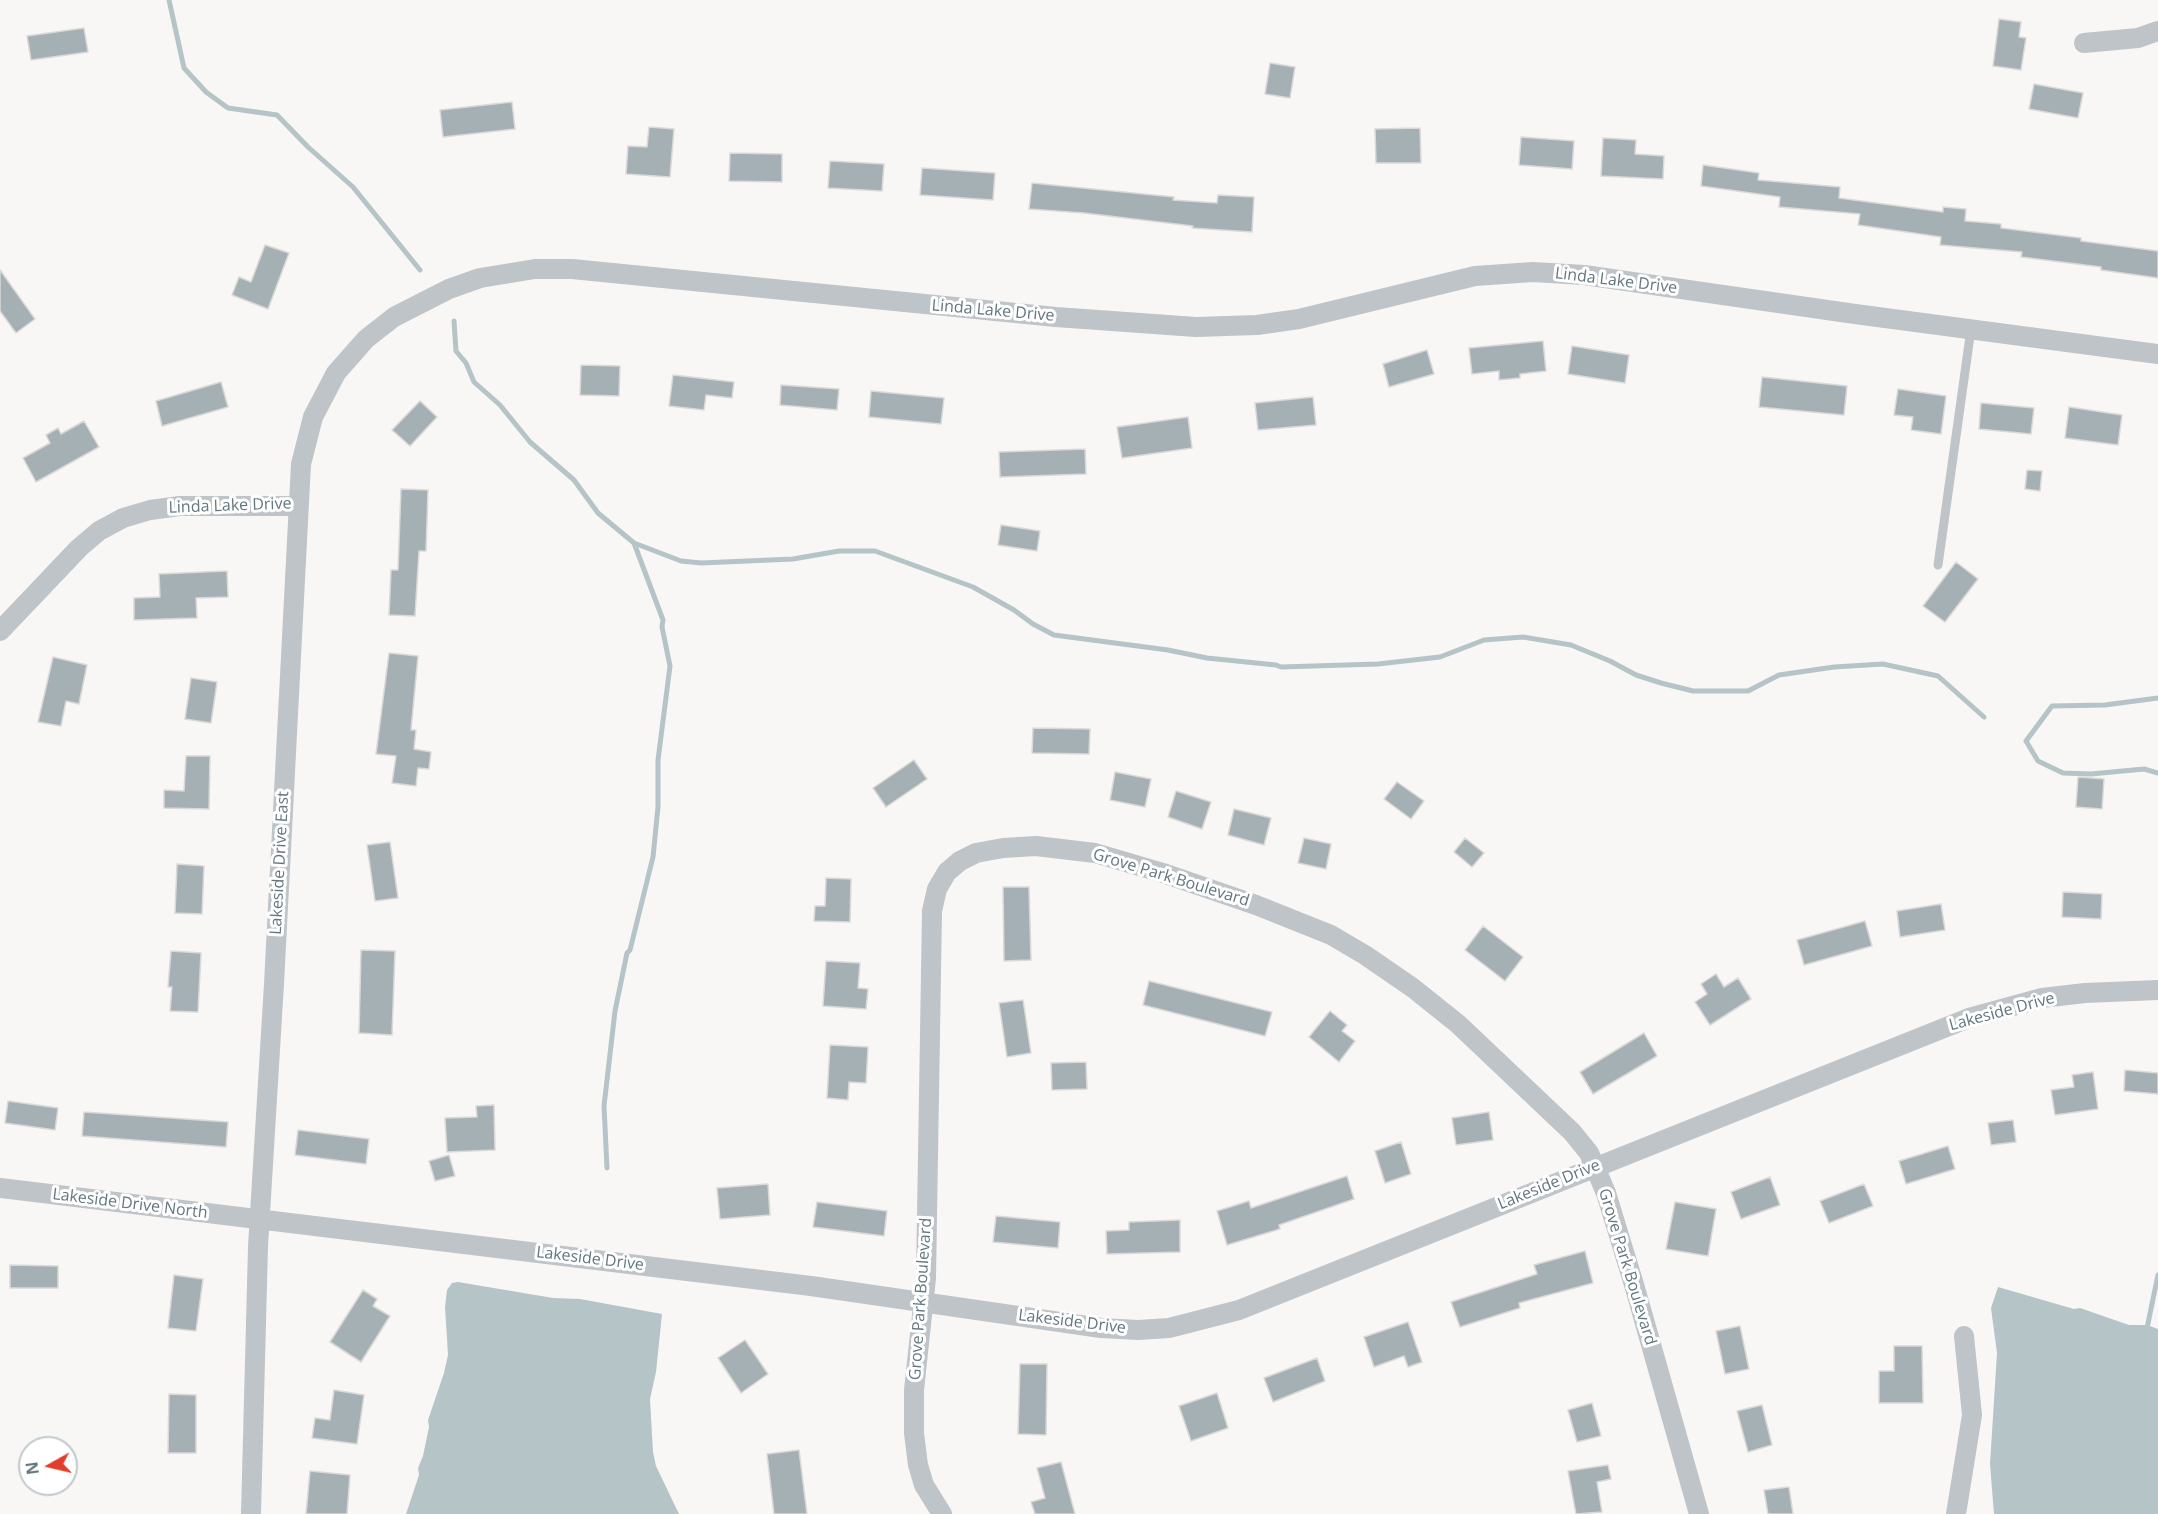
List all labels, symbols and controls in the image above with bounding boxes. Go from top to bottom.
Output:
street label: Linda Lake Drive [1554,264,1678,298]
street label: Linda Lake Drive [931,296,1055,326]
street label: Linda Lake Drive [168,494,292,518]
street label: Lakeside Drive East [267,791,293,935]
street label: Grove Park Boulevard [1090,845,1252,911]
street label: Lakeside Drive [1947,989,2057,1035]
street label: Lakeside Drive [1495,1156,1603,1214]
street label: Lakeside Drive North [51,1185,209,1223]
street label: Grove Park Boulevard [1594,1186,1660,1348]
street label: Grove Park Boulevard [906,1217,936,1381]
street label: Lakeside Drive [535,1243,645,1275]
street label: Lakeside Drive [1017,1306,1127,1338]
north arrow [18,1436,78,1496]
text: N [20,1460,44,1476]

